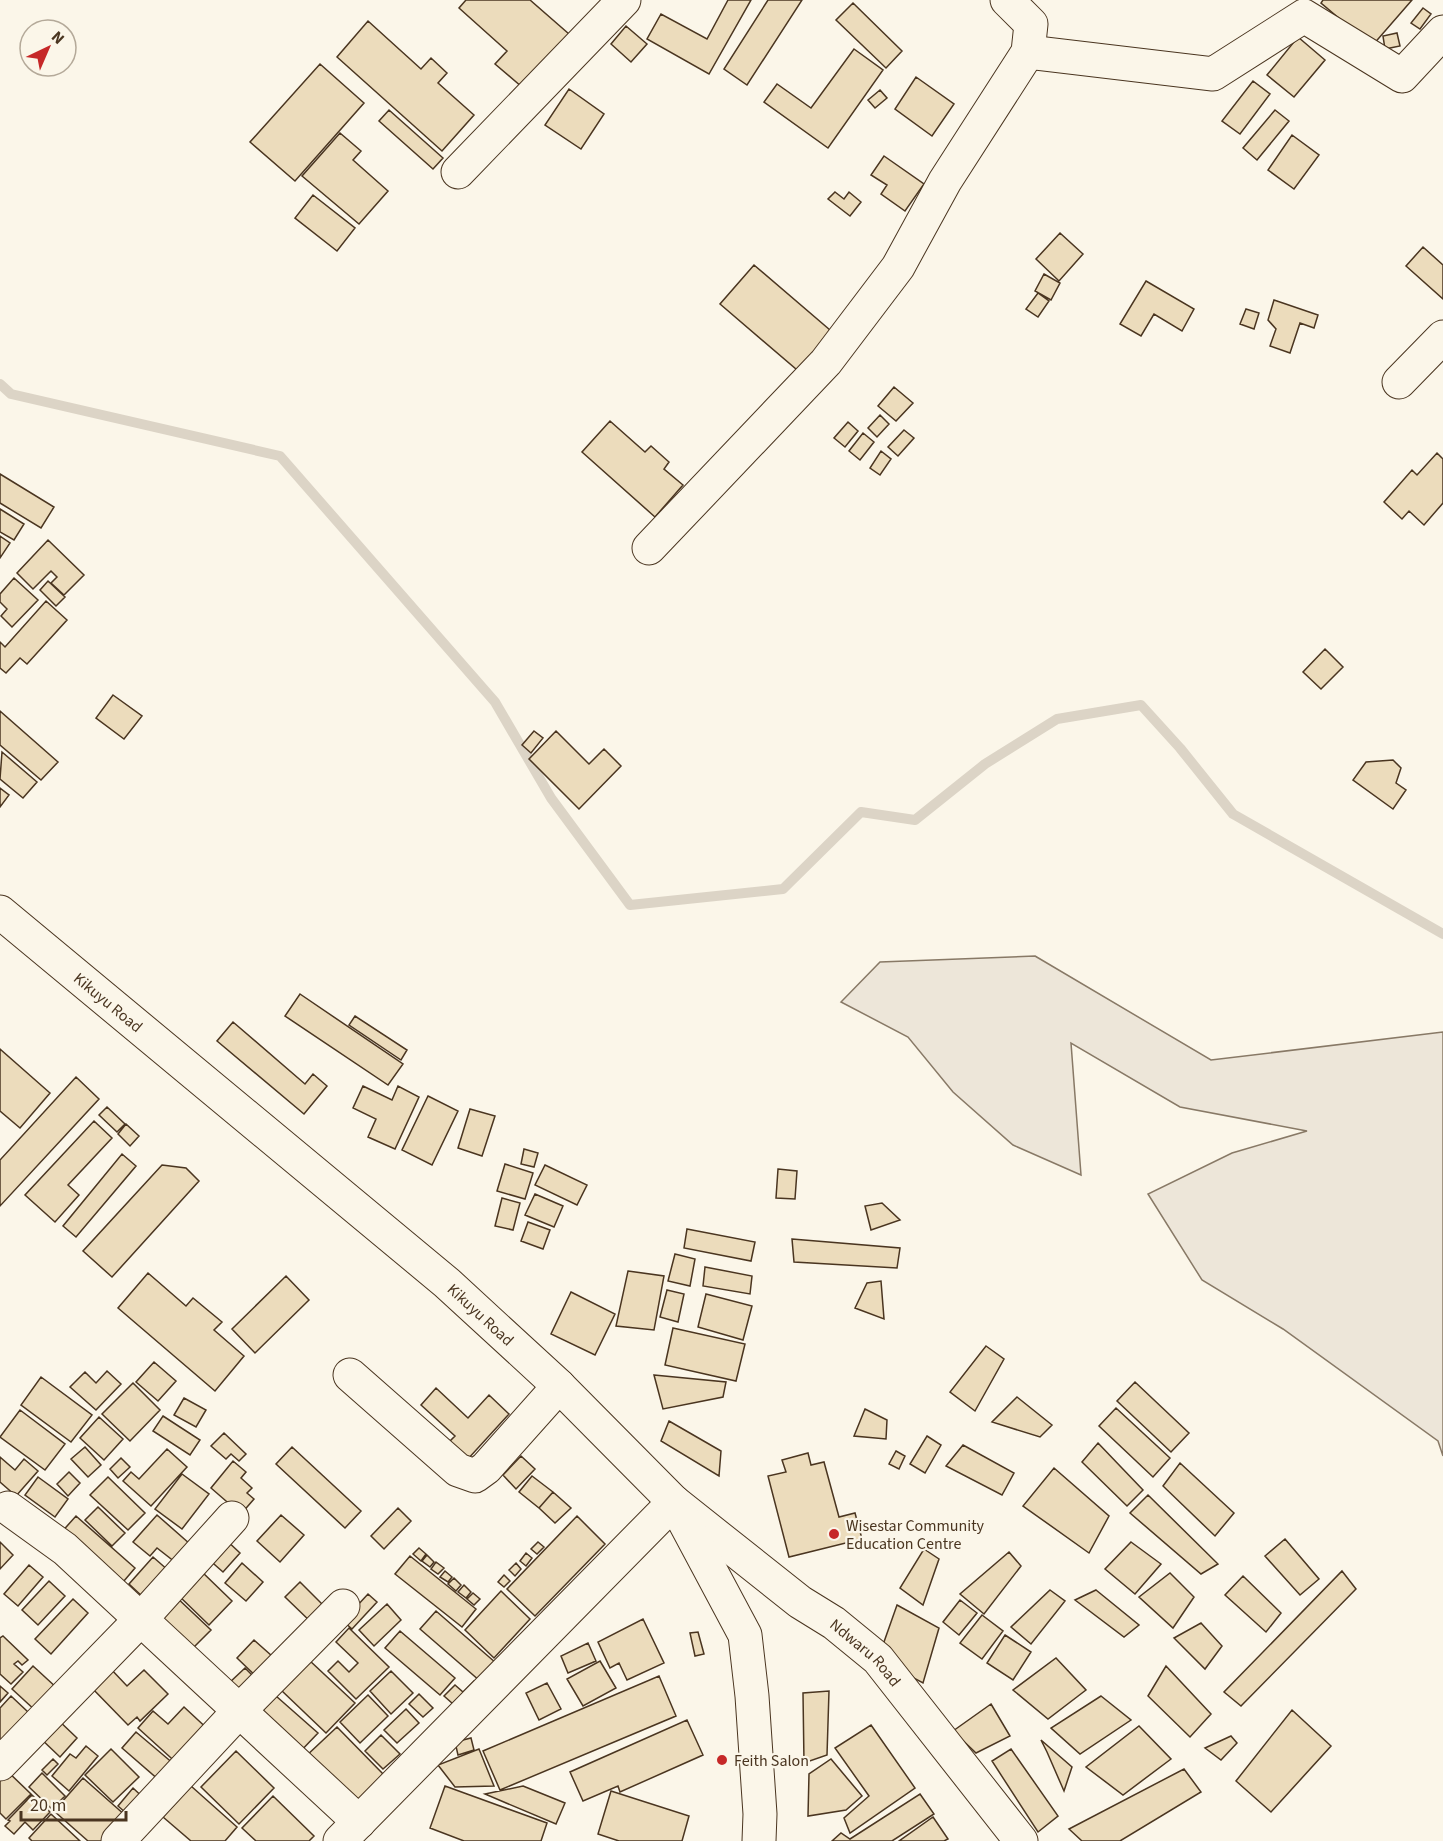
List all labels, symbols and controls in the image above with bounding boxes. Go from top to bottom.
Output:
north arrow [18,18,78,78]
text: N [46,26,69,50]
street label: Kikuyu Road [69,968,147,1038]
street label: Kikuyu Road [442,1279,518,1351]
place label: Wisestar Community Education Centre [846,1515,985,1555]
marker: Wisestar Community Education Centre [827,1527,841,1541]
street label: Ndwaru Road [825,1614,905,1691]
place label: Feith Salon [734,1750,809,1772]
marker: Feith Salon [715,1753,729,1767]
scale bar [21,1784,126,1822]
text: 20 m [30,1793,66,1818]

